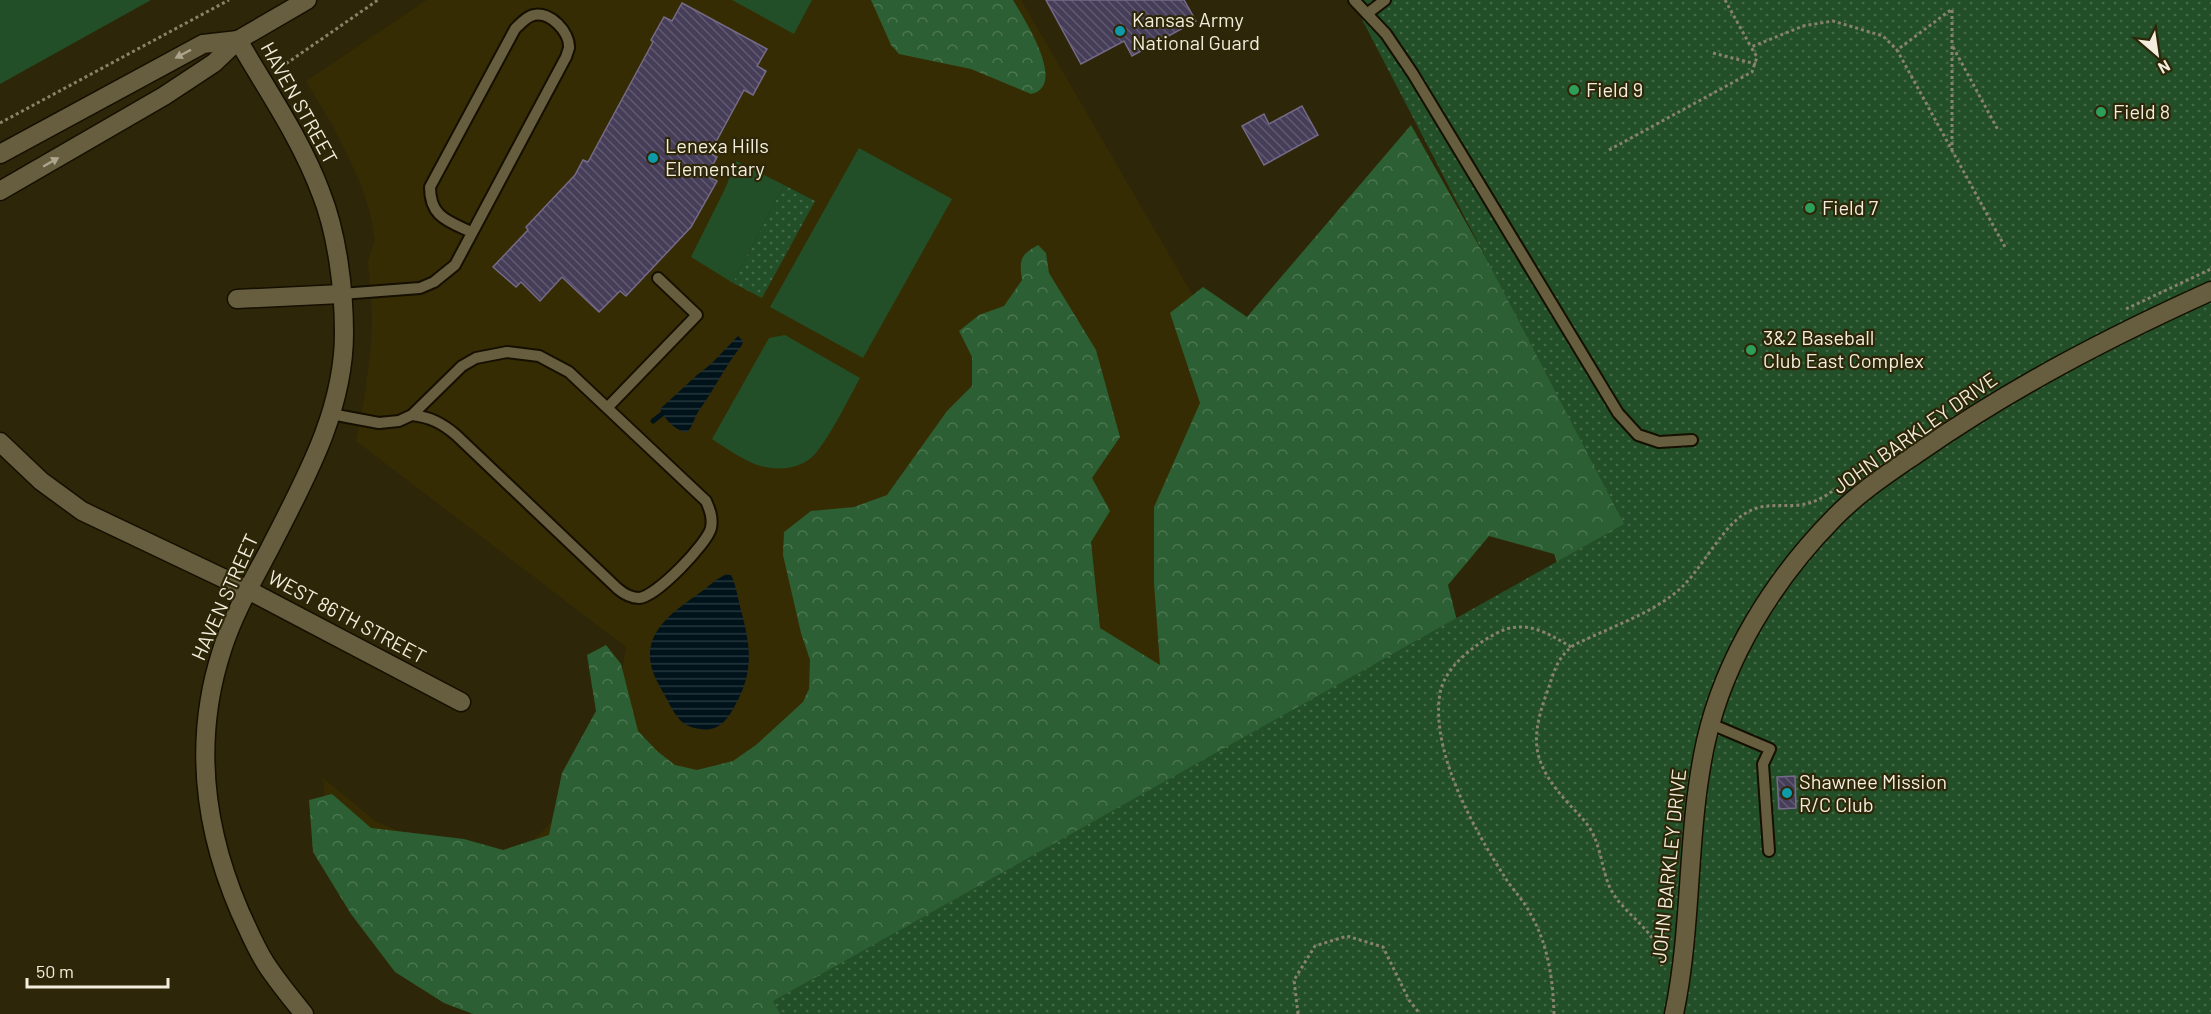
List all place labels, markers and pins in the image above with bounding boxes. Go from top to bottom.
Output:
place label: Kansas Army National Guard [1132,7,1260,54]
marker: Kansas Army National Guard [1113,24,1127,38]
place label: Field 9 [1586,77,1643,101]
marker: Field 9 [1567,83,1581,97]
place label: Field 8 [2113,99,2170,123]
marker: Field 8 [2094,105,2108,119]
place label: Lenexa Hills Elementary [665,133,769,180]
marker: Lenexa Hills Elementary [646,151,660,165]
place label: Field 7 [1822,195,1879,219]
marker: Field 7 [1803,201,1817,215]
place label: 3&2 Baseball Club East Complex [1763,325,1924,372]
marker: 3&2 Baseball Club East Complex [1744,343,1758,357]
place label: Shawnee Mission R/C Club [1799,769,1947,816]
marker: Shawnee Mission R/C Club [1780,786,1794,800]

